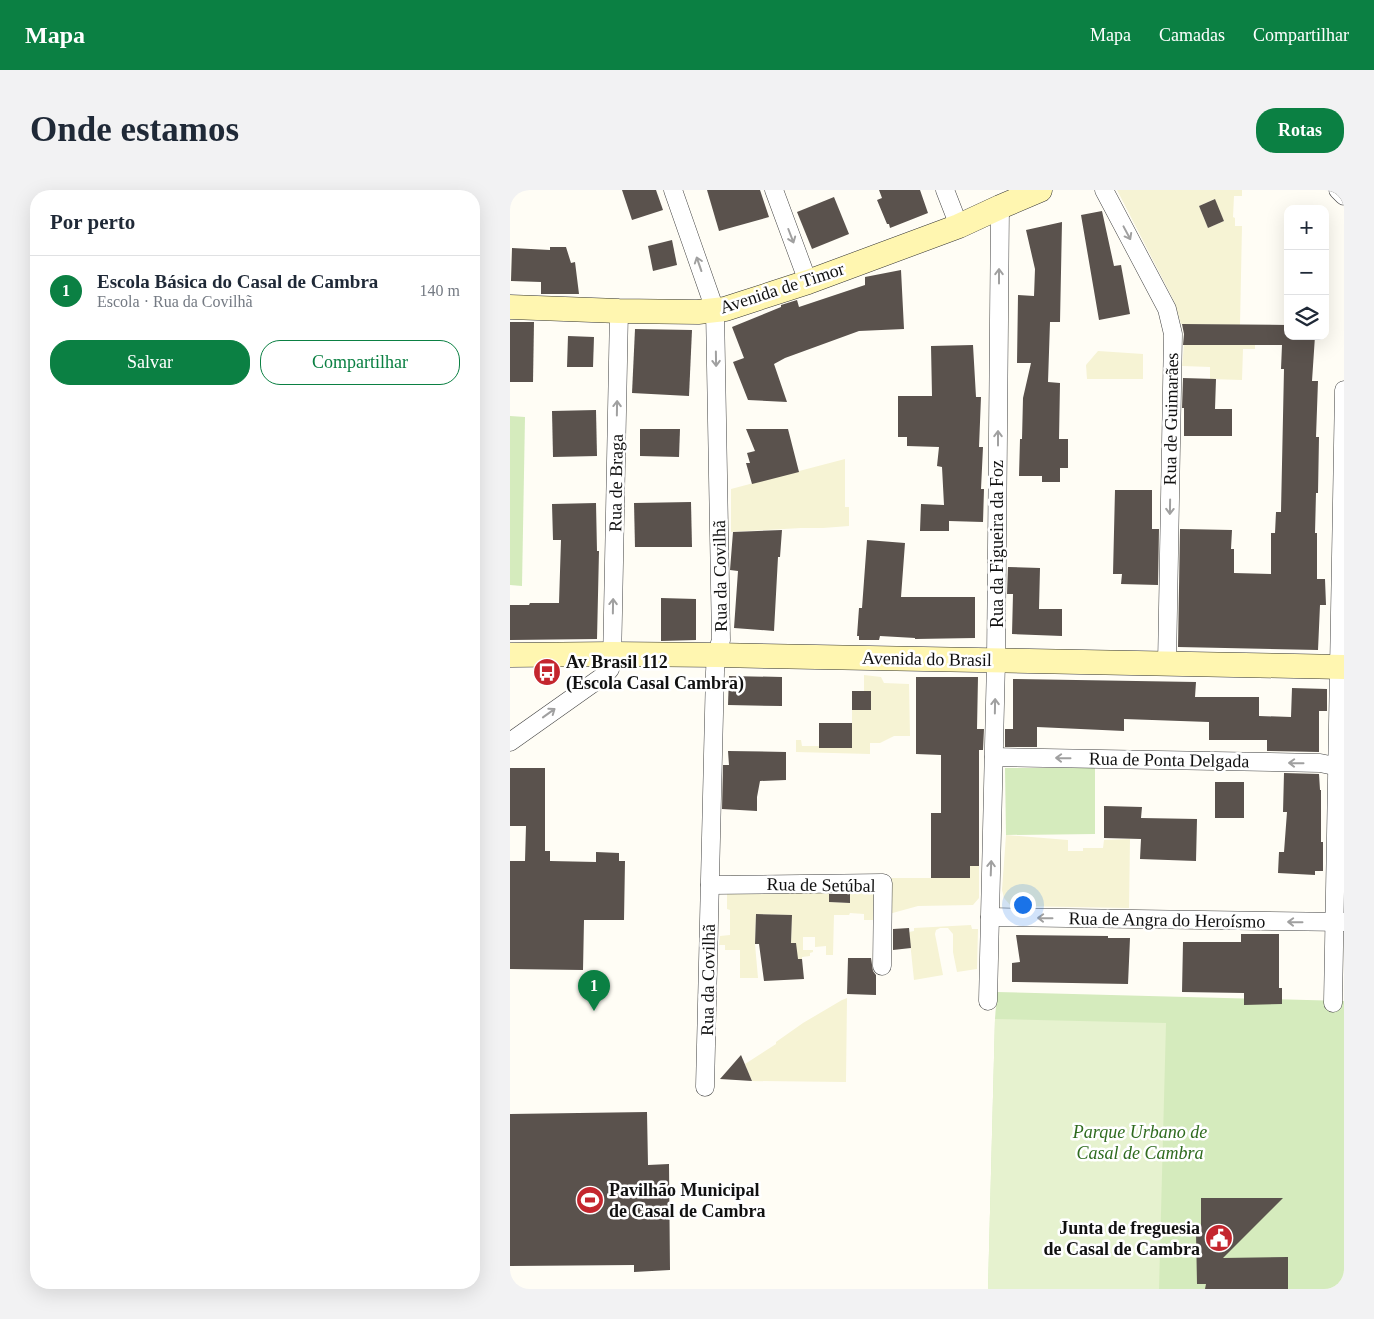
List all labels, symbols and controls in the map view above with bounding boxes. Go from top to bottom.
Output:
text: Mapa [25,22,85,48]
text: Mapa [1090,25,1131,45]
text: Camadas [1159,25,1225,45]
text: Compartilhar [1253,25,1349,45]
button: Rotas [1256,108,1344,153]
text: Onde estamos [30,110,239,149]
map controls [1284,205,1329,340]
button: + [1284,205,1329,250]
text: Por perto [50,210,135,234]
one-way arrow [1123,225,1132,240]
one-way arrow [787,227,796,243]
button: − [1284,250,1329,295]
one-way arrow [694,257,703,273]
street label: Avenida de Timor [717,258,847,318]
one-way arrow [994,268,1004,284]
text: Escola Básica do Casal de Cambra [97,271,378,292]
text: 1 [62,282,70,299]
text: 140 m [420,282,460,299]
text: Escola · Rua da Covilhã [97,293,253,310]
button: layers [1284,295,1329,340]
button: Salvar [50,340,250,385]
button: Compartilhar [260,340,460,385]
one-way arrow [711,350,721,367]
street label: Rua de Guimarães [1160,352,1182,486]
one-way arrow [613,400,622,416]
one-way arrow [993,431,1003,447]
street label: Rua de Braga [605,434,627,532]
street label: Rua da Figueira da Foz [987,460,1007,628]
one-way arrow [1165,499,1174,515]
street label: Rua da Covilhã [709,520,731,632]
one-way arrow [609,598,618,614]
street label: Avenida do Brasil [862,648,992,670]
place label: Av Brasil 112 (Escola Casal Cambra) [566,652,744,694]
bus stop icon: Av Brasil 112 (Escola Casal Cambra) [532,657,562,687]
one-way arrow [990,698,1000,714]
one-way arrow [542,708,556,719]
street label: Rua de Ponta Delgada [1089,749,1249,771]
one-way arrow [1056,753,1072,763]
one-way arrow [1288,758,1304,768]
one-way arrow [986,861,996,877]
street label: Rua de Setúbal [766,874,876,896]
your location [1010,892,1036,918]
street label: Rua de Angra do Heroísmo [1068,908,1266,932]
one-way arrow [1038,913,1054,923]
one-way arrow [1288,917,1304,926]
street label: Rua da Covilhã [697,924,719,1036]
pin: 1 [578,970,610,1011]
park label: Parque Urbano de Casal de Cambra [1072,1122,1207,1163]
place label: Pavilhão Municipal de Casal de Cambra [609,1180,766,1221]
sports icon: Pavilhão Municipal de Casal de Cambra [575,1185,605,1215]
place label: Junta de freguesia de Casal de Cambra [1044,1218,1200,1259]
public building icon: Junta de freguesia de Casal de Cambra [1204,1223,1234,1253]

